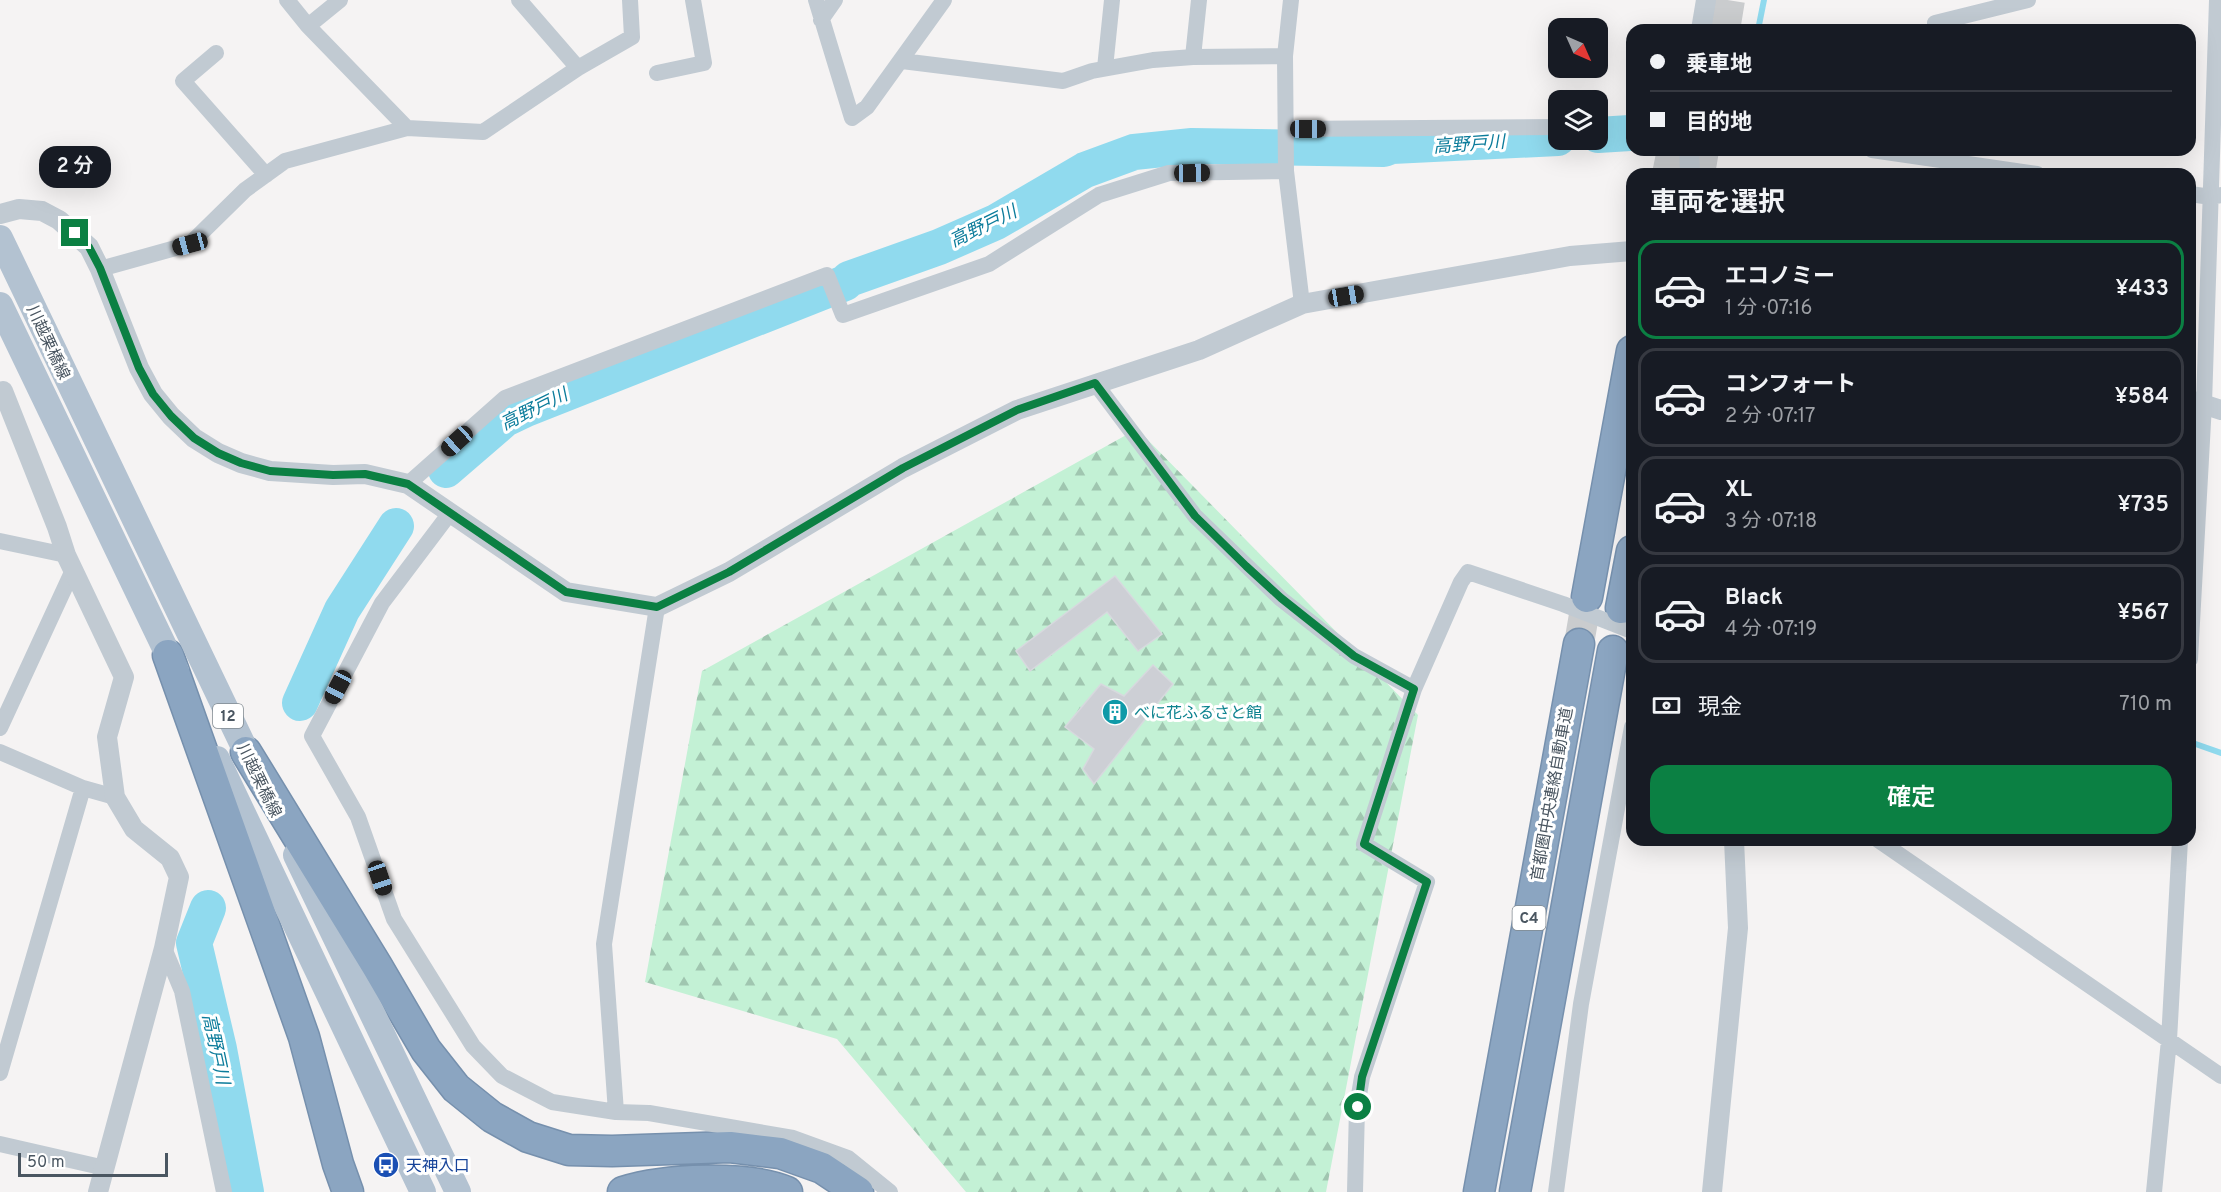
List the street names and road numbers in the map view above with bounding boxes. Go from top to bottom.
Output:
street label: 川越栗橋線 [21,302,73,383]
road number: 12 [213,704,243,728]
street label: 首都圏中央連絡自動車道 [1528,706,1578,883]
street label: 川越栗橋線 [232,741,285,821]
road number: C4 [1512,906,1546,930]

